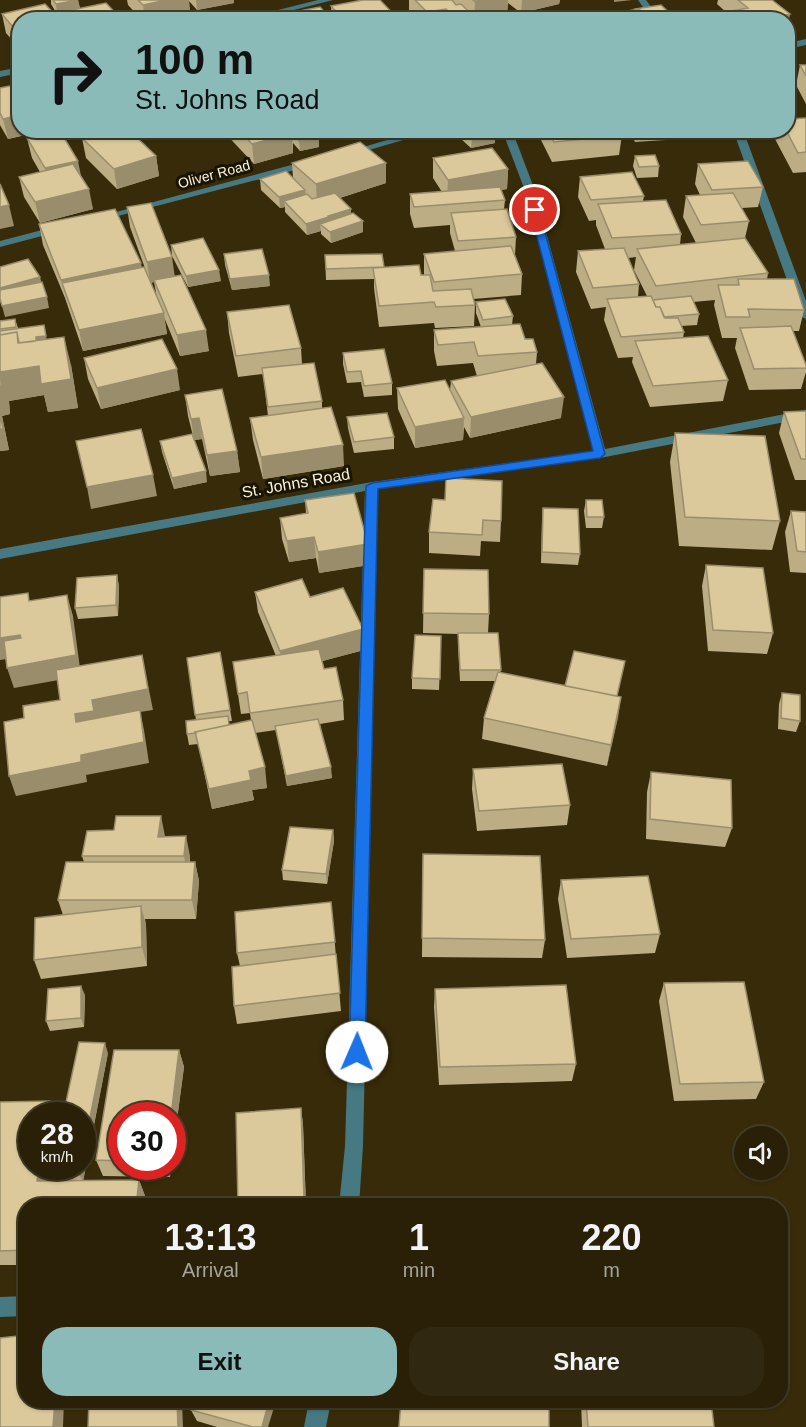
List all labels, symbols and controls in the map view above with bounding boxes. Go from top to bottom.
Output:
icon: right [36,36,114,114]
text: 100 m [135,36,254,83]
text: St. Johns Road [135,85,320,115]
street label: Oliver Road [176,157,252,191]
pin [509,184,560,235]
icon: arrive [518,193,551,226]
street label: St. Johns Road [241,465,351,501]
position arrow [325,1020,389,1084]
speed limit sign: 30 [108,1102,186,1180]
text: 28 [40,1117,74,1150]
map controls [734,1126,788,1180]
button: sound [734,1126,788,1180]
text: km/h [41,1148,73,1165]
text: 13:13 [164,1217,256,1258]
text: 1 [409,1217,429,1258]
text: 220 [581,1217,642,1258]
text: Arrival [182,1259,239,1281]
text: min [403,1259,435,1281]
text: m [603,1259,620,1281]
button: Exit [42,1327,397,1396]
button: Share [409,1327,764,1396]

